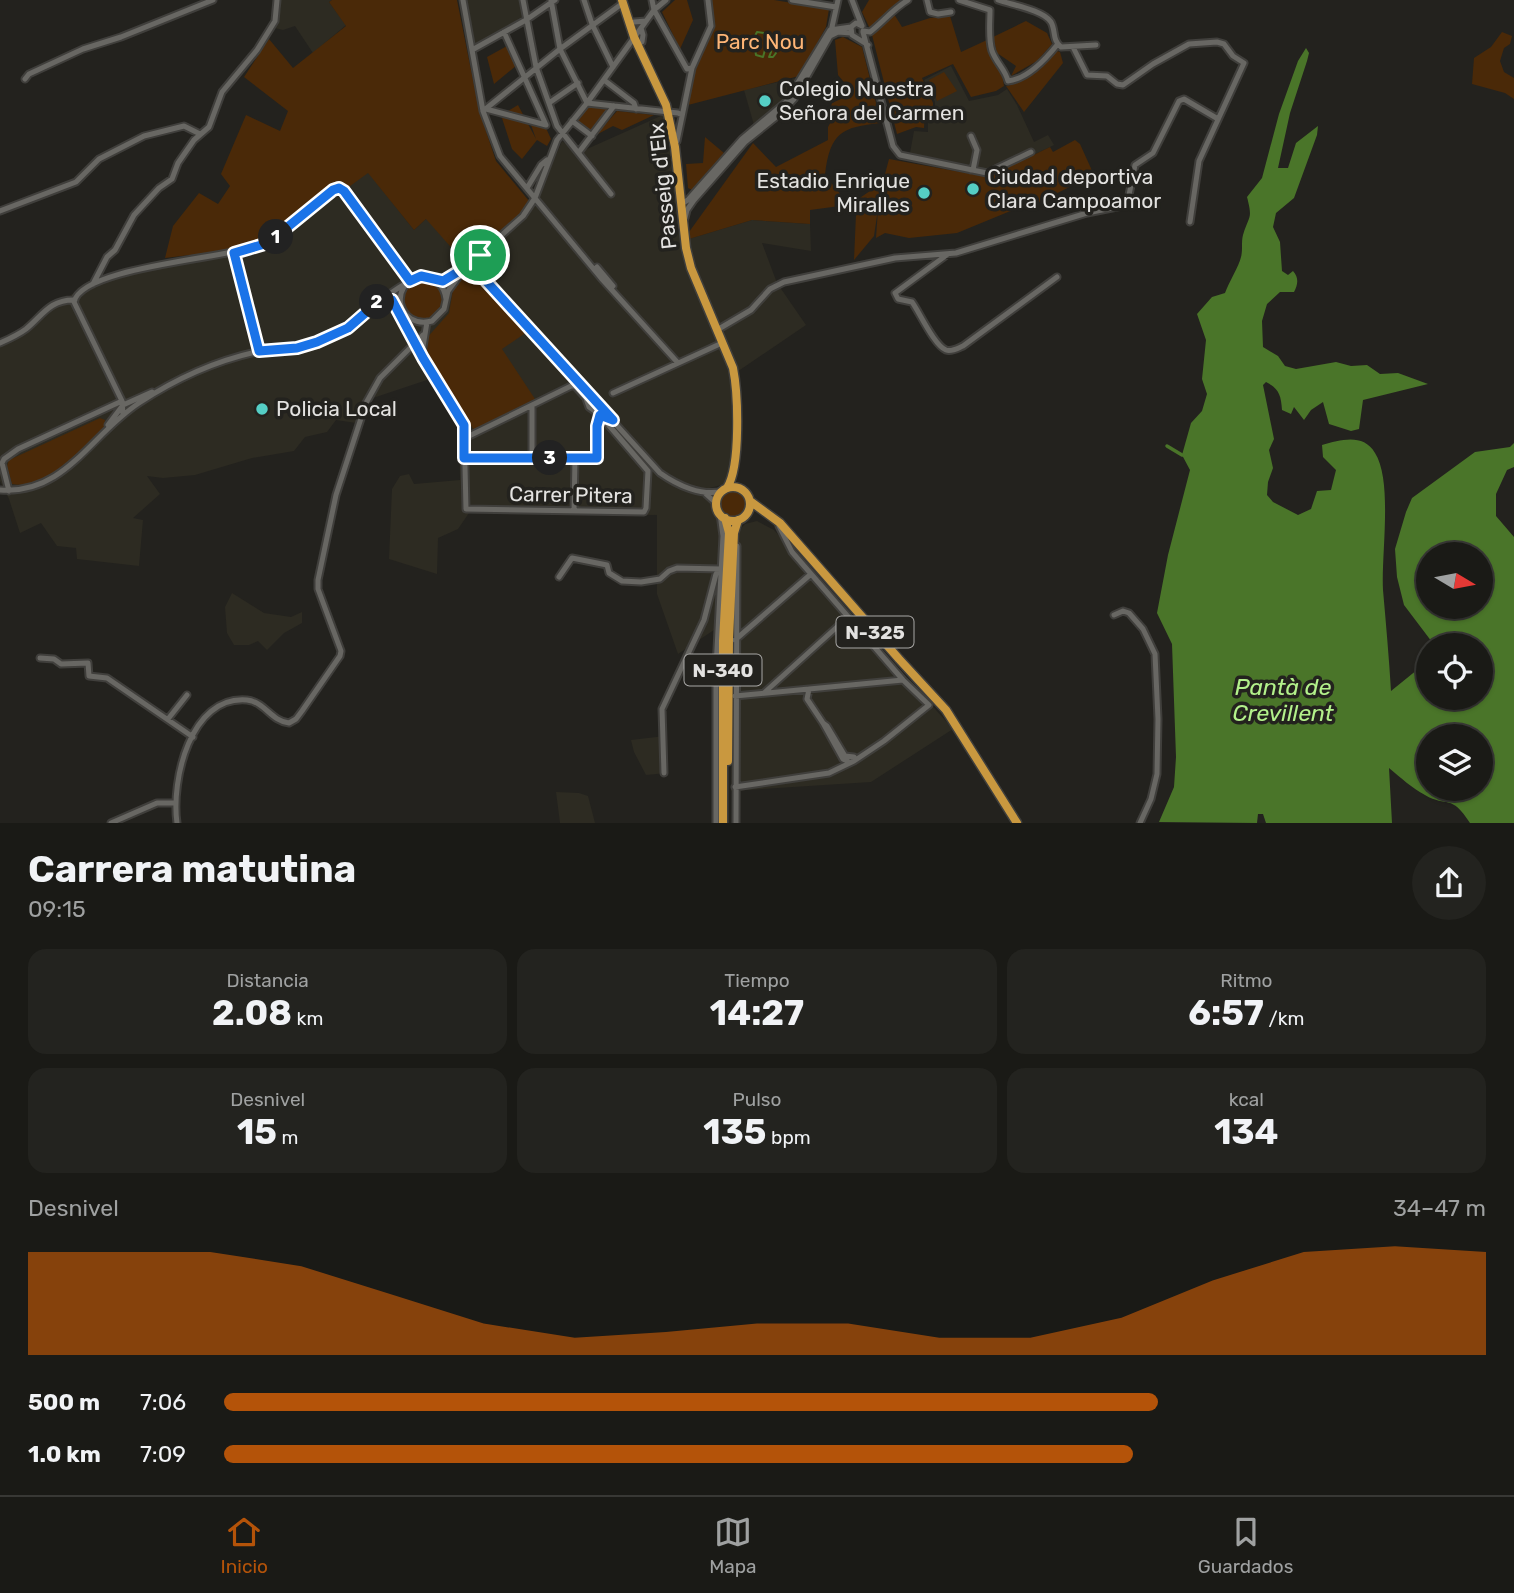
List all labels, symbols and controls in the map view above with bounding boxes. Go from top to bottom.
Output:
park label: Parc Nou [716,29,804,54]
place label: Colegio Nuestra Señora del Carmen [779,76,964,125]
marker: Colegio Nuestra Señora del Carmen [757,93,773,109]
street label: Passeig d'Elx [643,122,682,251]
place label: Ciudad deportiva Clara Campoamor [987,164,1161,213]
place label: Estadio Enrique Miralles [757,168,910,217]
marker: Ciudad deportiva Clara Campoamor [965,181,981,197]
marker: Estadio Enrique Miralles [916,185,932,201]
pin: 1 [258,219,294,254]
text: 1 [271,225,280,248]
pin [450,225,510,285]
icon: arrive [461,236,499,274]
pin: 2 [360,284,394,320]
text: 2 [370,290,383,313]
place label: Policia Local [276,396,397,421]
marker: Policia Local [254,401,270,417]
pin: 3 [532,440,568,476]
text: 3 [543,446,556,469]
street label: Carrer Pitera [509,481,633,508]
north arrow [1416,542,1493,620]
map controls [1416,542,1493,801]
road number: N-325 [836,617,914,648]
button: locate [1416,633,1493,710]
road number: N-340 [684,654,762,685]
water label: Pantà de Crevillent [1232,673,1335,727]
button: layers [1416,724,1493,801]
text: Carrera matutina [28,846,356,892]
button: share [1412,846,1486,920]
text: 09:15 [28,895,86,923]
text: Distancia [226,969,309,992]
text: Tiempo [724,969,790,992]
text: Ritmo [1220,969,1272,992]
text: 2.08 [212,992,292,1034]
text: 14:27 [710,992,804,1034]
text: 6:57 [1188,992,1264,1034]
text: km [292,1007,323,1030]
text: /km [1264,1007,1304,1030]
text: Desnivel [230,1088,305,1111]
text: Pulso [733,1088,781,1111]
text: kcal [1229,1088,1264,1111]
text: 15 [237,1111,277,1153]
text: 135 [703,1111,766,1153]
text: 134 [1214,1111,1279,1153]
text: m [277,1126,298,1149]
text: bpm [766,1126,811,1149]
text: Desnivel [28,1194,119,1222]
text: 34–47 m [1393,1194,1486,1222]
text: 500 m [28,1388,100,1416]
text: 7:06 [140,1388,186,1416]
text: 1.0 km [28,1440,101,1468]
text: 7:09 [140,1440,186,1468]
tab: Inicio [221,1513,268,1578]
tab: Mapa [709,1513,757,1578]
tab: Guardados [1198,1513,1293,1578]

